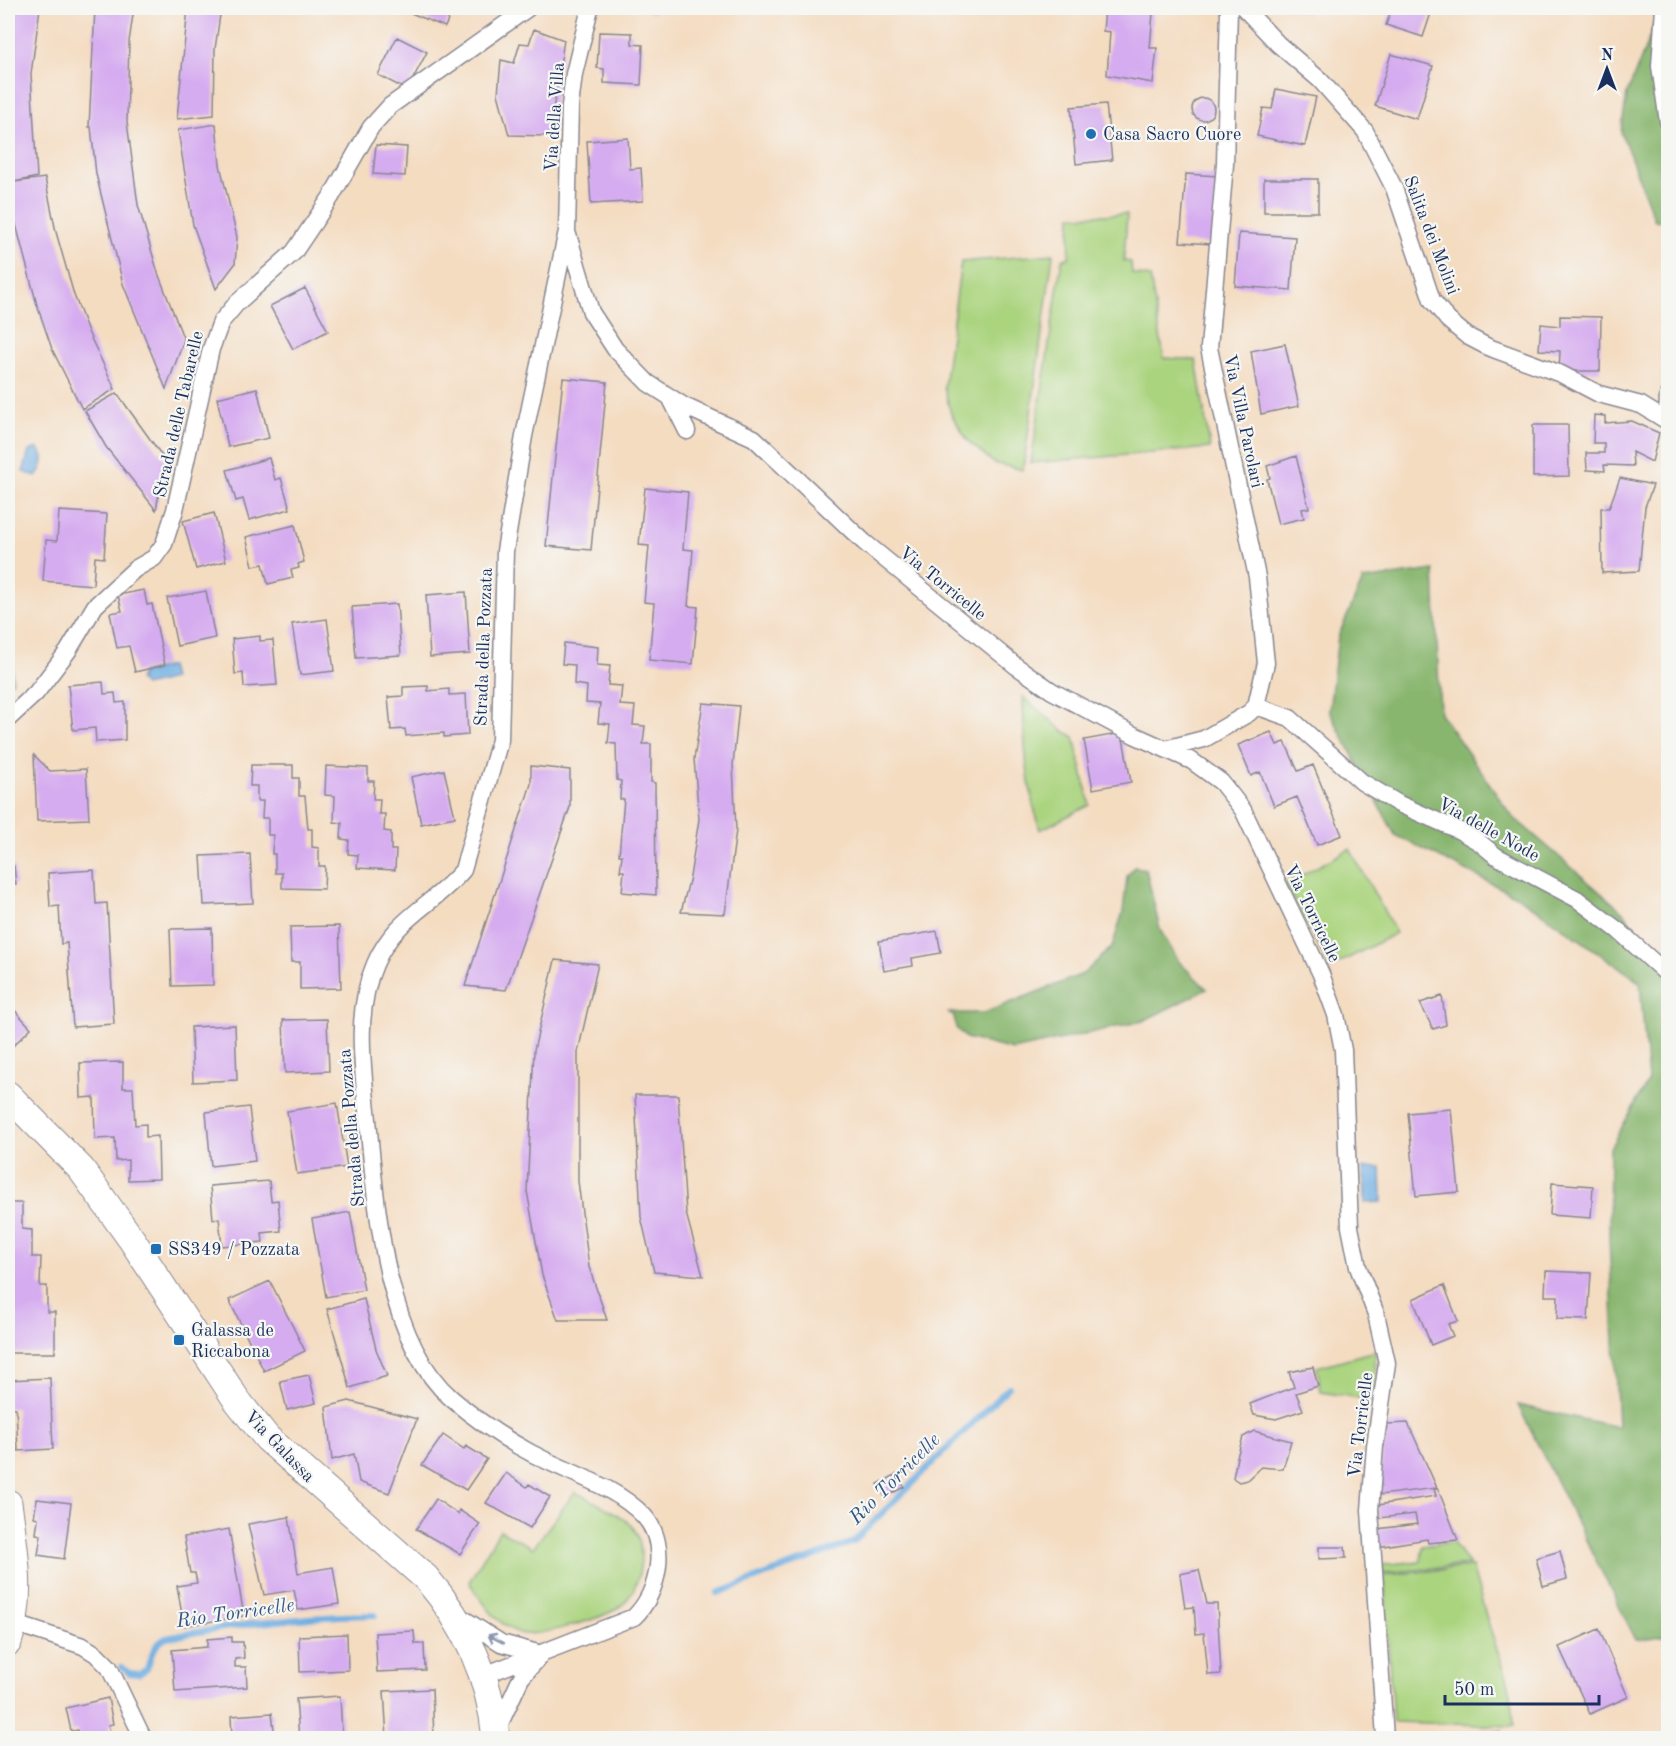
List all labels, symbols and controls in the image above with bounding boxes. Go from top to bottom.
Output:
north arrow [1577,39,1637,99]
text: N [1601,48,1614,64]
street label: Via della Villa [542,62,568,172]
place label: Casa Sacro Cuore [1103,126,1241,144]
marker: Casa Sacro Cuore [1084,127,1098,141]
street label: Salita dei Molini [1400,173,1462,297]
street label: Strada delle Tabarelle [151,329,207,499]
street label: Via Villa Parolari [1220,353,1266,490]
street label: Via Torricelle [895,543,989,624]
street label: Strada della Pozzata [472,567,496,727]
street label: Via delle Node [1435,795,1542,865]
street label: Via Torricelle [1281,862,1343,965]
street label: Strada della Pozzata [336,1048,368,1208]
place label: SS349 / Pozzata [168,1241,300,1259]
marker: SS349 / Pozzata [149,1242,163,1256]
place label: Galassa de Riccabona [191,1322,274,1361]
marker: Galassa de Riccabona [172,1333,186,1347]
street label: Via Torricelle [1346,1371,1376,1479]
street label: Via Galassa [241,1407,318,1486]
water label: Rio Torricelle [845,1430,945,1529]
water label: Rio Torricelle [174,1596,296,1632]
one-way arrow [487,1633,505,1645]
scale bar [1445,1668,1600,1706]
text: 50 m [1454,1681,1494,1699]

